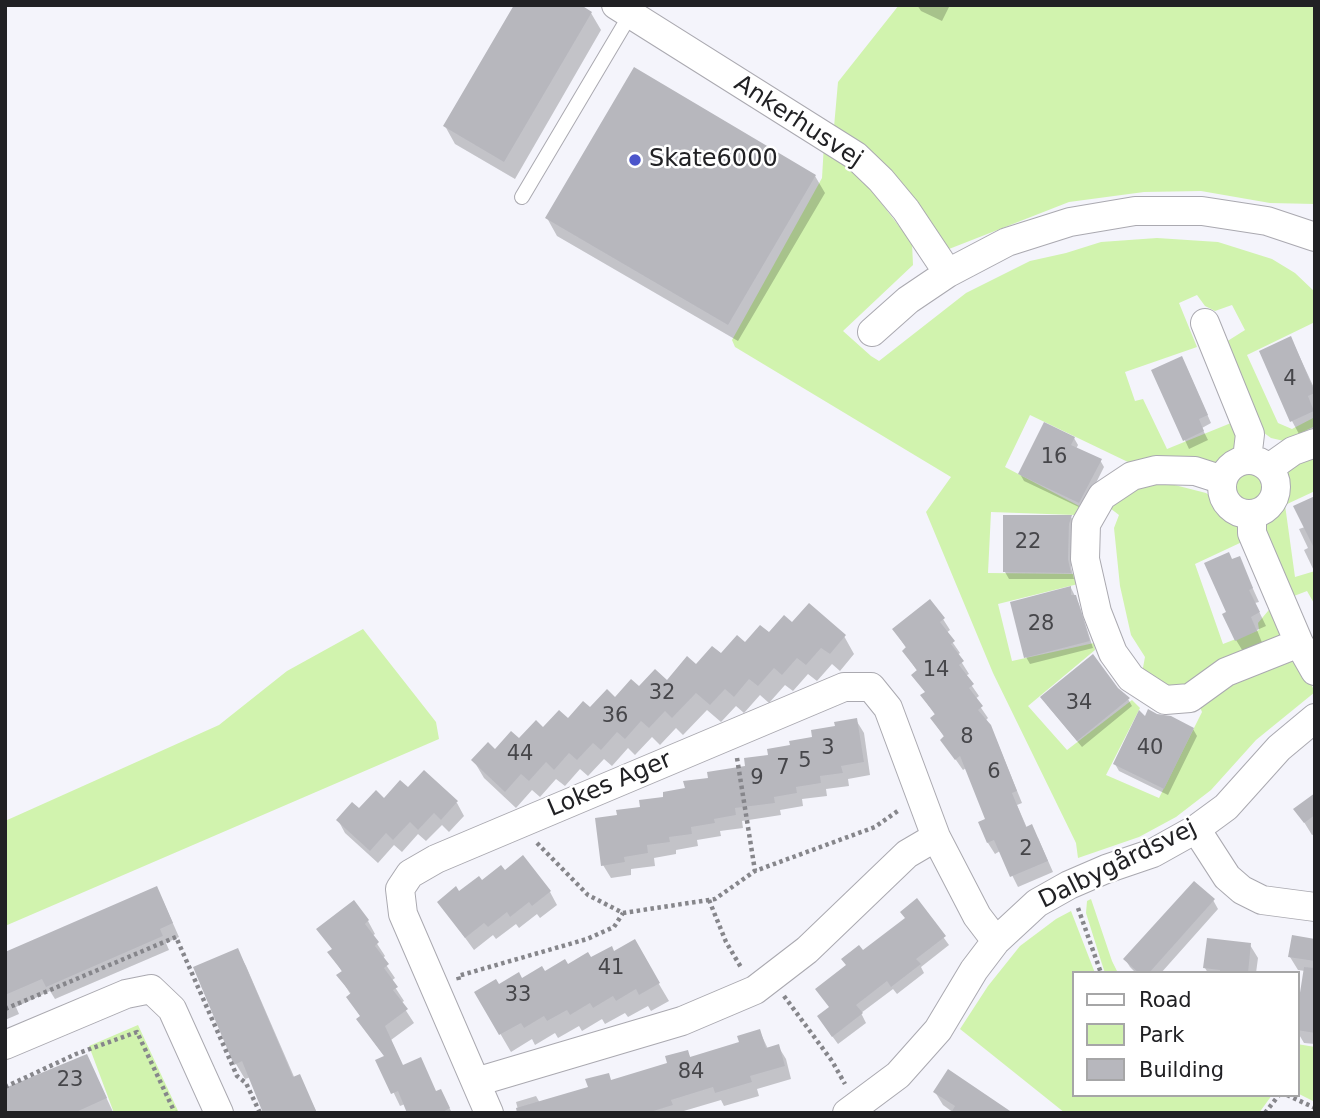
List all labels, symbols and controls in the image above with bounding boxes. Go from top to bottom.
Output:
street label: Ankerhusvej [728,70,868,174]
place label: Skate6000 [649,146,778,174]
marker: Skate6000 [627,152,643,168]
house number: 4 [1283,367,1297,393]
house number: 16 [1041,445,1067,471]
house number: 22 [1015,530,1041,556]
house number: 28 [1028,612,1054,638]
house number: 14 [923,658,949,684]
house number: 32 [649,681,675,707]
house number: 34 [1066,691,1092,717]
house number: 36 [602,704,628,730]
house number: 8 [960,725,974,751]
house number: 3 [821,736,835,762]
house number: 40 [1137,736,1163,762]
house number: 44 [507,742,533,768]
street label: Lokes Ager [544,746,676,824]
house number: 5 [798,749,812,775]
house number: 7 [776,756,790,782]
house number: 6 [987,760,1001,786]
house number: 9 [750,766,764,792]
street label: Dalbygårdsvej [1034,814,1202,916]
house number: 2 [1019,837,1033,863]
house number: 41 [598,956,624,982]
legend [1072,971,1299,1097]
house number: 33 [505,983,531,1009]
text: Road [1139,988,1192,1012]
text: Park [1139,1023,1184,1047]
text: Building [1139,1058,1224,1082]
house number: 84 [678,1060,704,1086]
house number: 23 [57,1068,83,1094]

